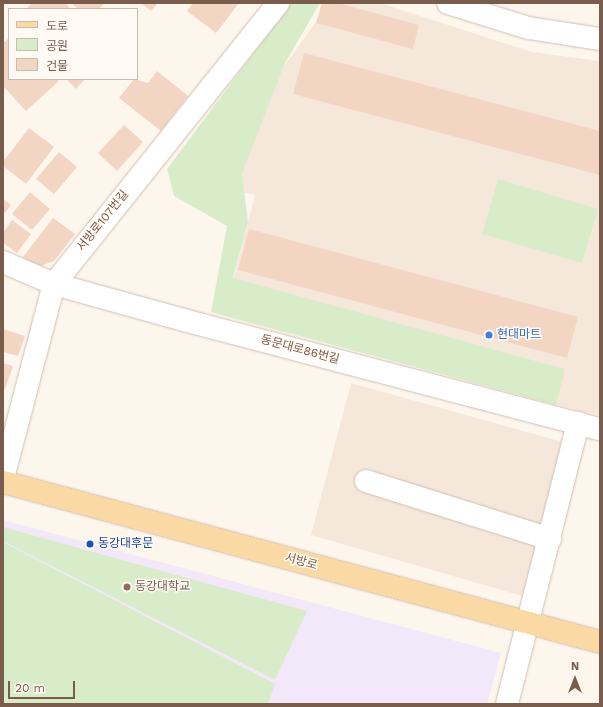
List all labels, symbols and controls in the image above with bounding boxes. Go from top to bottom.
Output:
legend [8,8,138,80]
text: 도로 [46,19,68,33]
text: 공원 [46,39,68,53]
text: 건물 [46,59,68,73]
street label: 서방로107번길 [74,188,132,254]
place label: 현대마트 [497,328,541,342]
marker: 현대마트 [484,330,494,340]
street label: 동문대로86번길 [259,333,341,367]
place label: 동강대후문 [98,537,153,551]
marker: 동강대후문 [85,539,95,549]
street label: 서방로 [283,551,319,573]
place label: 동강대학교 [135,580,190,594]
marker: 동강대학교 [122,582,132,592]
north arrow [555,659,595,699]
text: N [571,660,579,673]
scale bar [10,673,77,699]
text: 20 m [15,681,45,695]

